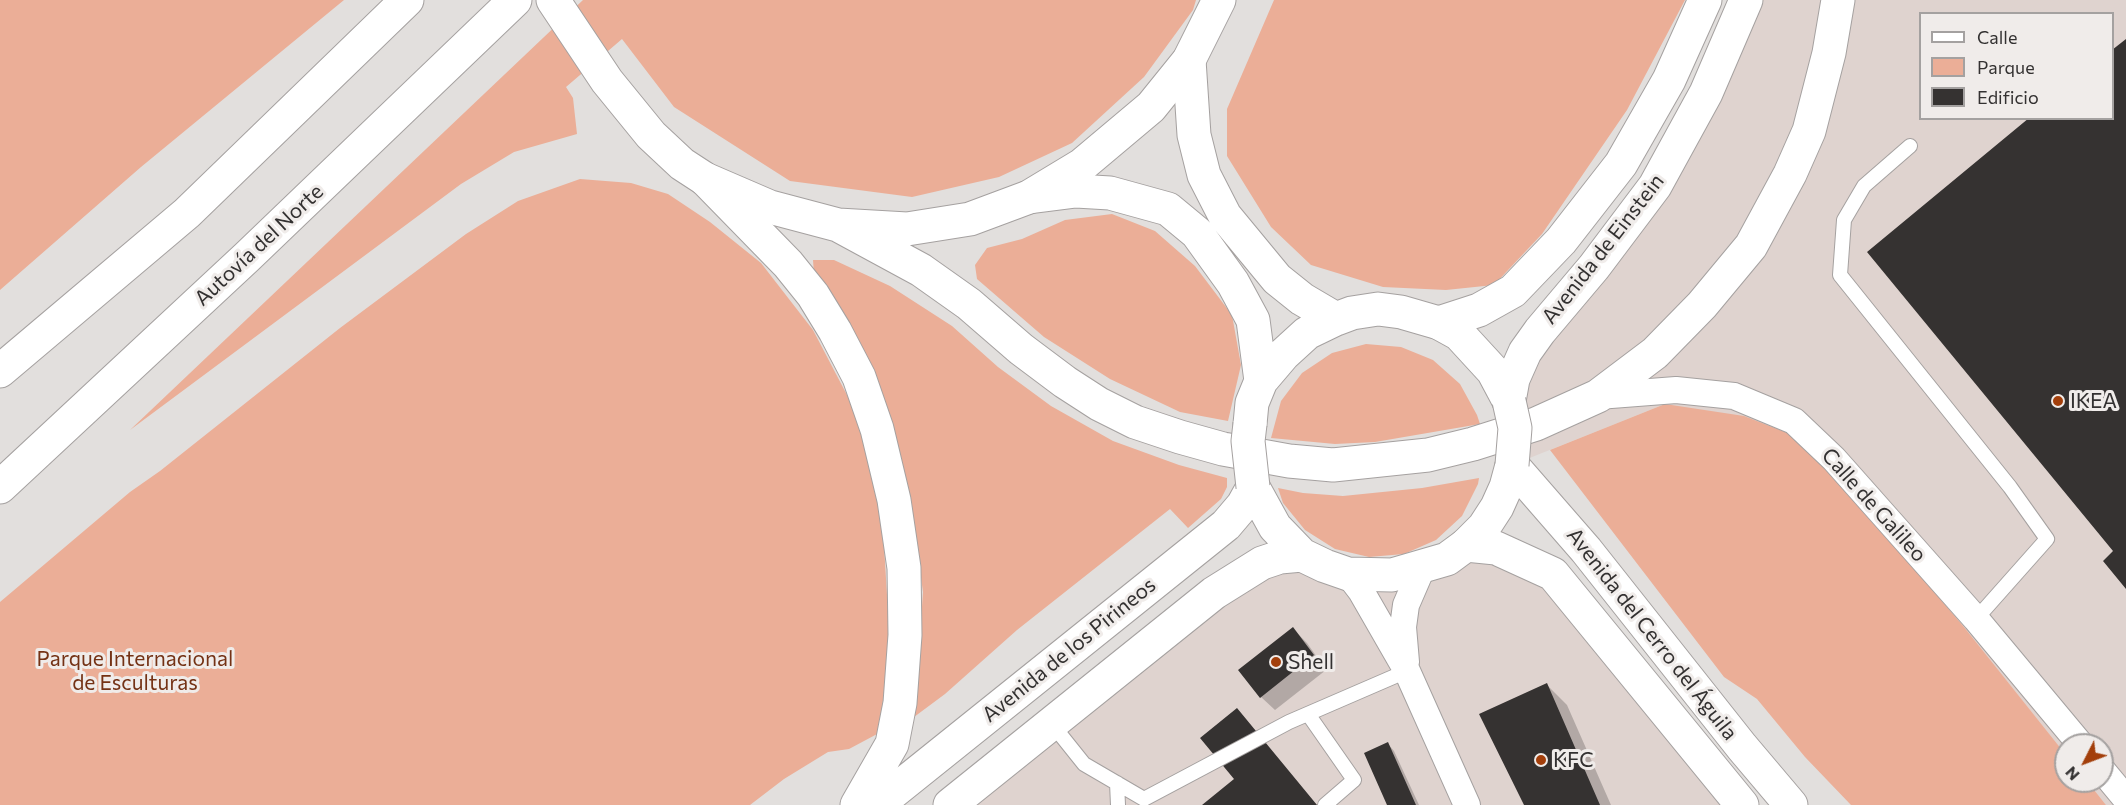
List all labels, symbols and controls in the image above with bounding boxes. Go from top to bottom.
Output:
legend [1919,12,2114,120]
text: Calle [1977,26,2017,48]
text: Parque [1977,56,2035,78]
text: Edificio [1977,86,2039,108]
street label: Avenida de Einstein [1537,169,1669,329]
street label: Autovía del Norte [189,179,329,311]
place label: IKEA [2070,388,2117,414]
marker: IKEA [2051,394,2065,408]
street label: Calle de Galileo [1816,443,1932,567]
street label: Avenida del Cerro del Águila [1561,523,1743,745]
street label: Avenida de los Pirineos [977,572,1161,728]
park label: Parque Internacional de Esculturas [37,646,233,696]
place label: Shell [1288,649,1334,675]
marker: Shell [1269,655,1283,669]
north arrow [2054,733,2114,793]
place label: KFC [1553,747,1594,773]
marker: KFC [1534,753,1548,767]
text: N [2061,763,2083,785]

